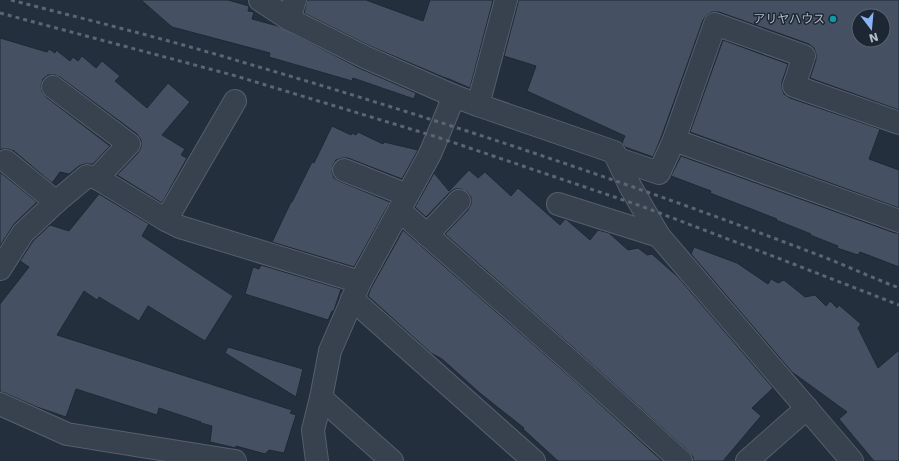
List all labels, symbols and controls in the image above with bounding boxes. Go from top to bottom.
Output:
north arrow [851,8,891,48]
place label: アリヤハウス [753,12,825,26]
marker: アリヤハウス [828,14,838,24]
text: N [867,30,880,45]

